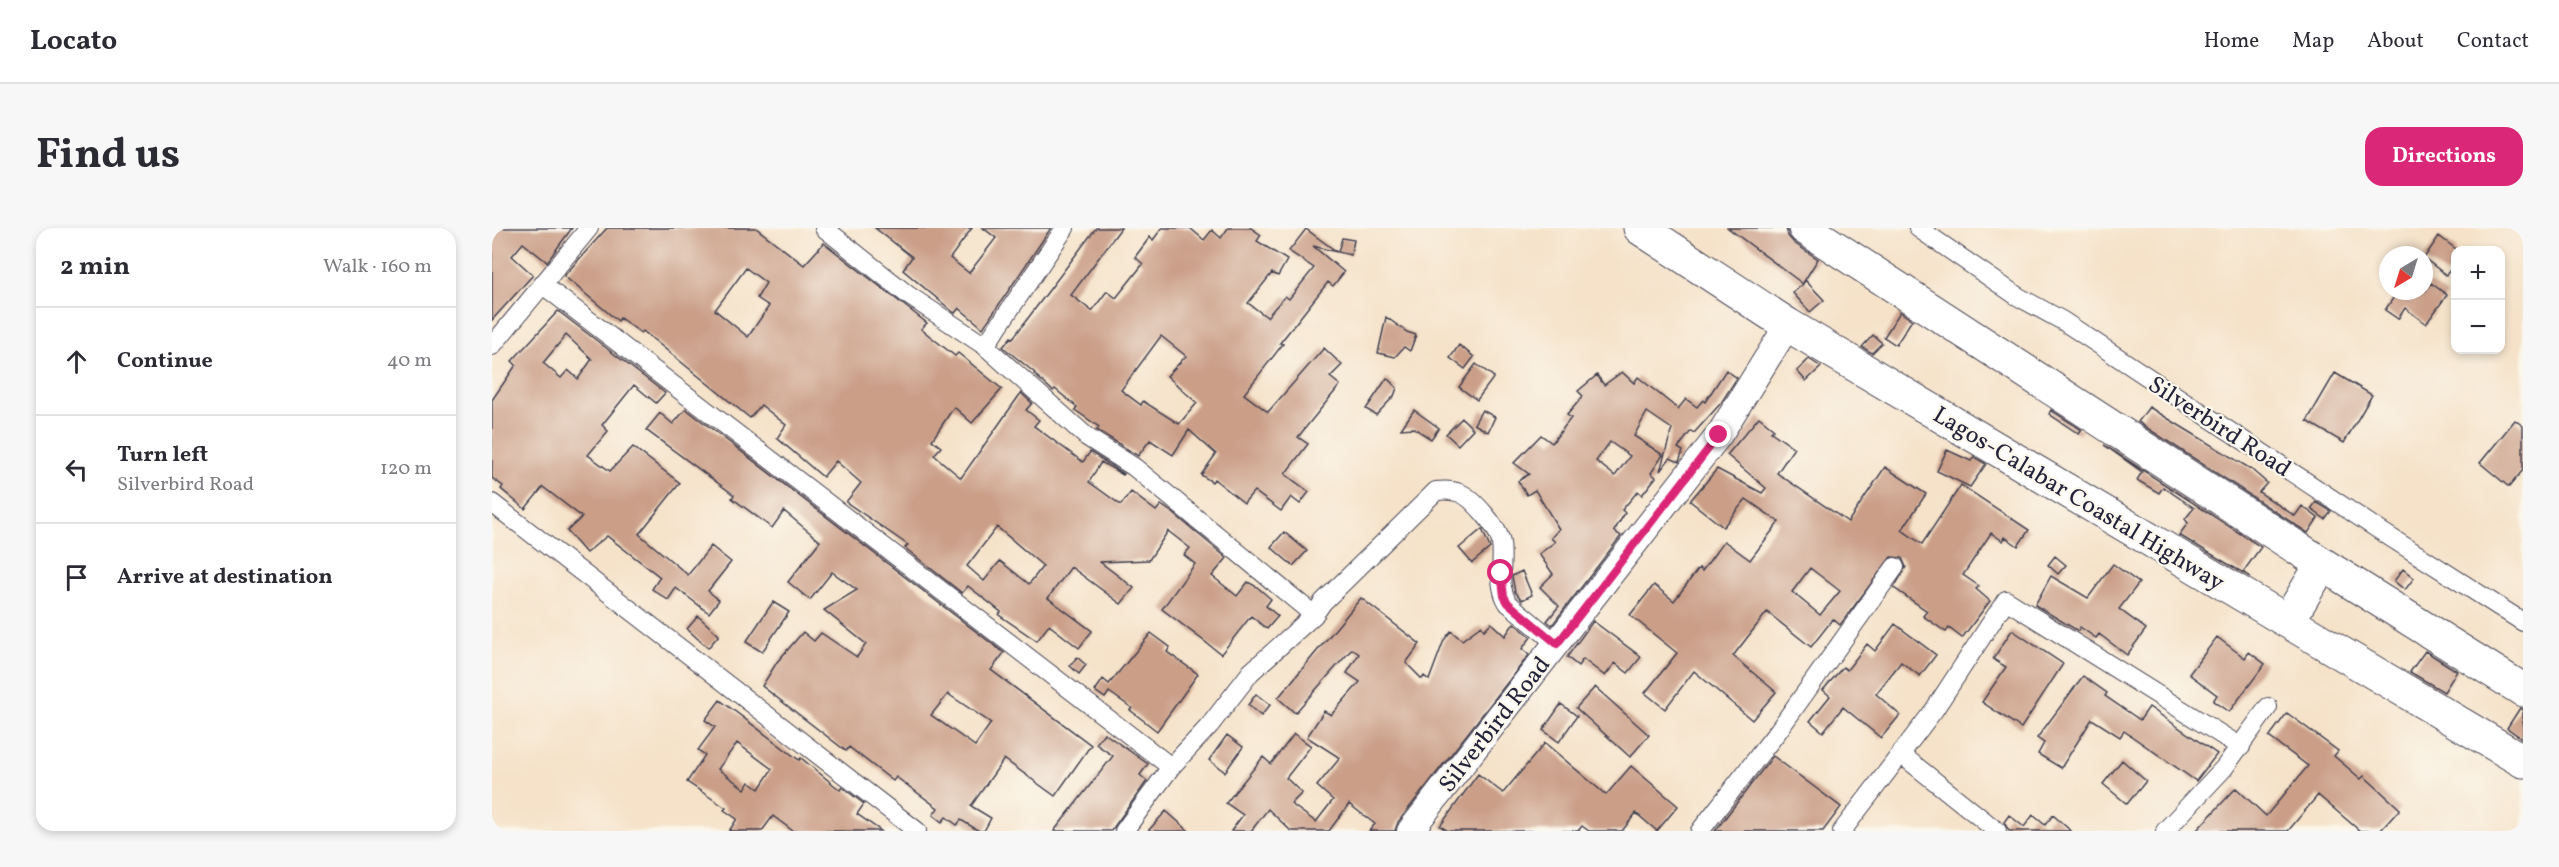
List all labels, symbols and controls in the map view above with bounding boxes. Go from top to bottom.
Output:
text: Locato [30,22,117,61]
text: Home [2204,27,2259,56]
text: Map [2292,27,2334,56]
text: About [2367,27,2424,56]
text: Contact [2457,27,2529,56]
text: Find us [36,127,180,186]
button: Directions [2365,127,2523,186]
north arrow [2379,246,2433,300]
map controls [2451,246,2505,354]
button: + [2451,246,2505,300]
text: 2 min [60,249,130,285]
text: Walk · 160 m [323,253,432,281]
button: − [2451,300,2505,354]
icon: ahead [60,345,93,378]
text: Continue [117,346,213,377]
text: 40 m [387,347,432,375]
street label: Silverbird Road [2141,369,2297,487]
street label: Lagos-Calabar Coastal Highway [1926,399,2230,600]
route end [1705,421,1731,447]
text: Turn left [117,440,208,471]
icon: left [60,453,93,486]
text: 120 m [380,455,432,483]
text: Silverbird Road [117,471,254,499]
route start [1487,559,1513,585]
icon: arrive [60,561,93,594]
text: Arrive at destination [117,562,333,593]
street label: Silverbird Road [1432,650,1560,800]

